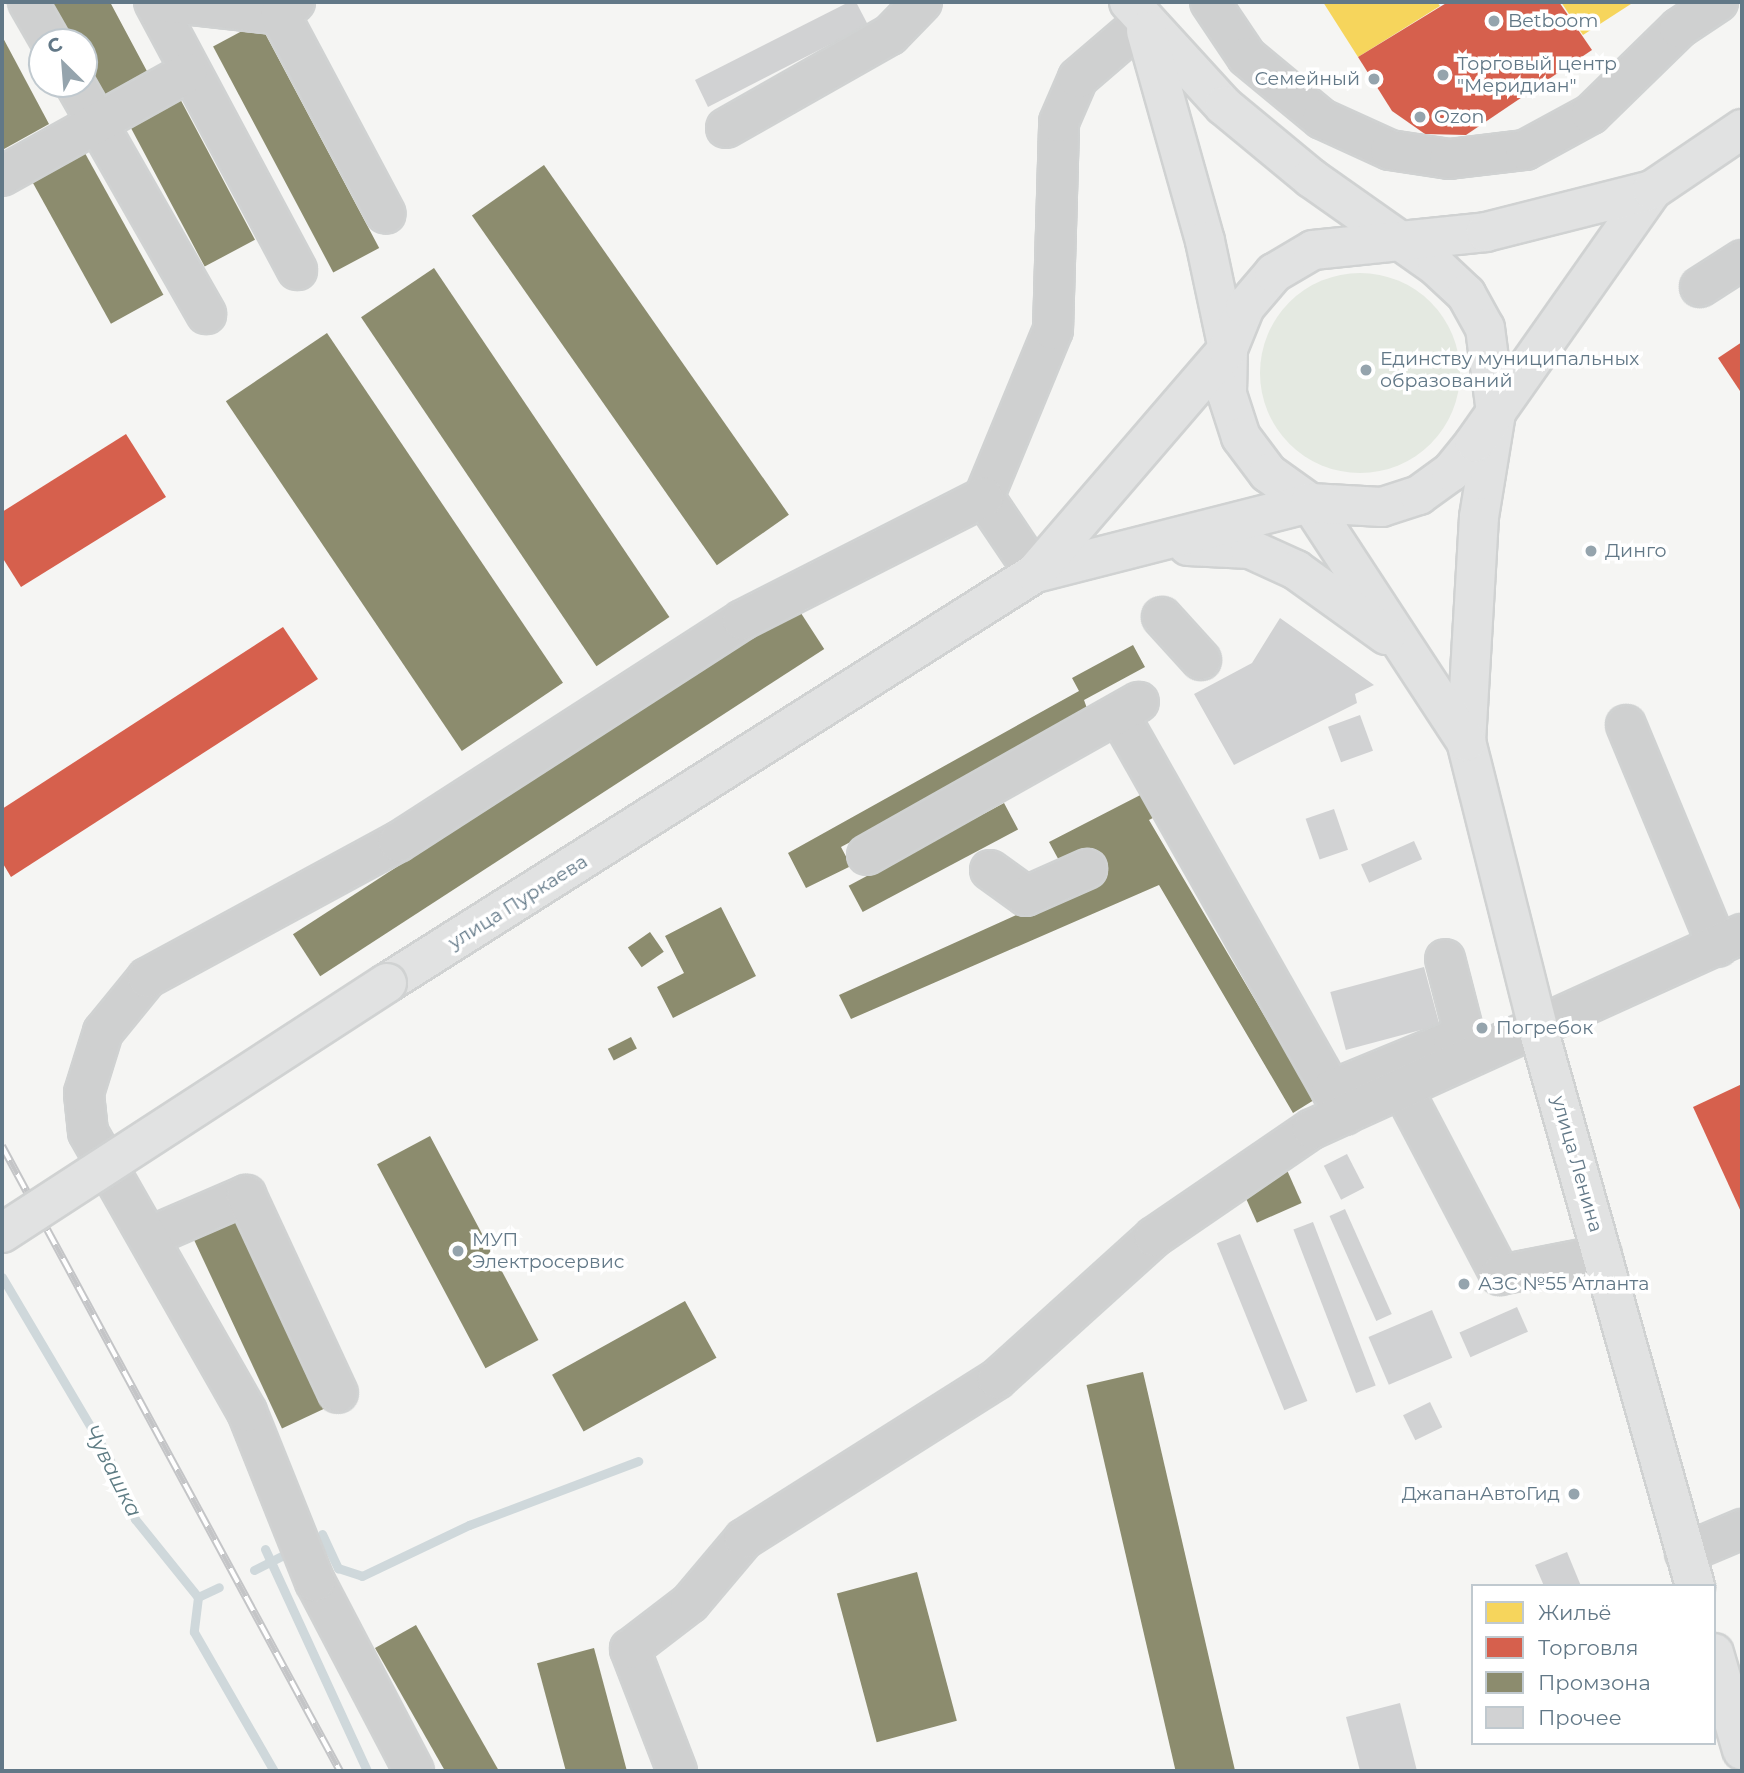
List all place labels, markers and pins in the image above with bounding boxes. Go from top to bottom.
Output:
place label: Betboom [1508,10,1598,32]
marker: Betboom [1486,13,1502,29]
place label: Торговый центр "Меридиан" [1457,53,1617,97]
marker: Торговый центр "Меридиан" [1435,67,1451,83]
place label: Семейный [1254,68,1360,90]
marker: Семейный [1366,71,1382,87]
place label: Ozon [1434,106,1484,128]
marker: Ozon [1412,109,1428,125]
place label: Единству муниципальных образований [1380,348,1639,392]
marker: Единству муниципальных образований [1358,362,1374,378]
place label: Динго [1605,540,1667,562]
marker: Динго [1583,543,1599,559]
place label: Погребок [1496,1017,1593,1039]
marker: Погребок [1474,1020,1490,1036]
place label: МУП Электросервис [472,1229,624,1273]
marker: МУП Электросервис [450,1243,466,1259]
place label: АЗС №55 Атланта [1478,1273,1649,1295]
marker: АЗС №55 Атланта [1456,1276,1472,1292]
place label: ДжапанАвтоГид [1402,1483,1560,1505]
marker: ДжапанАвтоГид [1566,1486,1582,1502]

